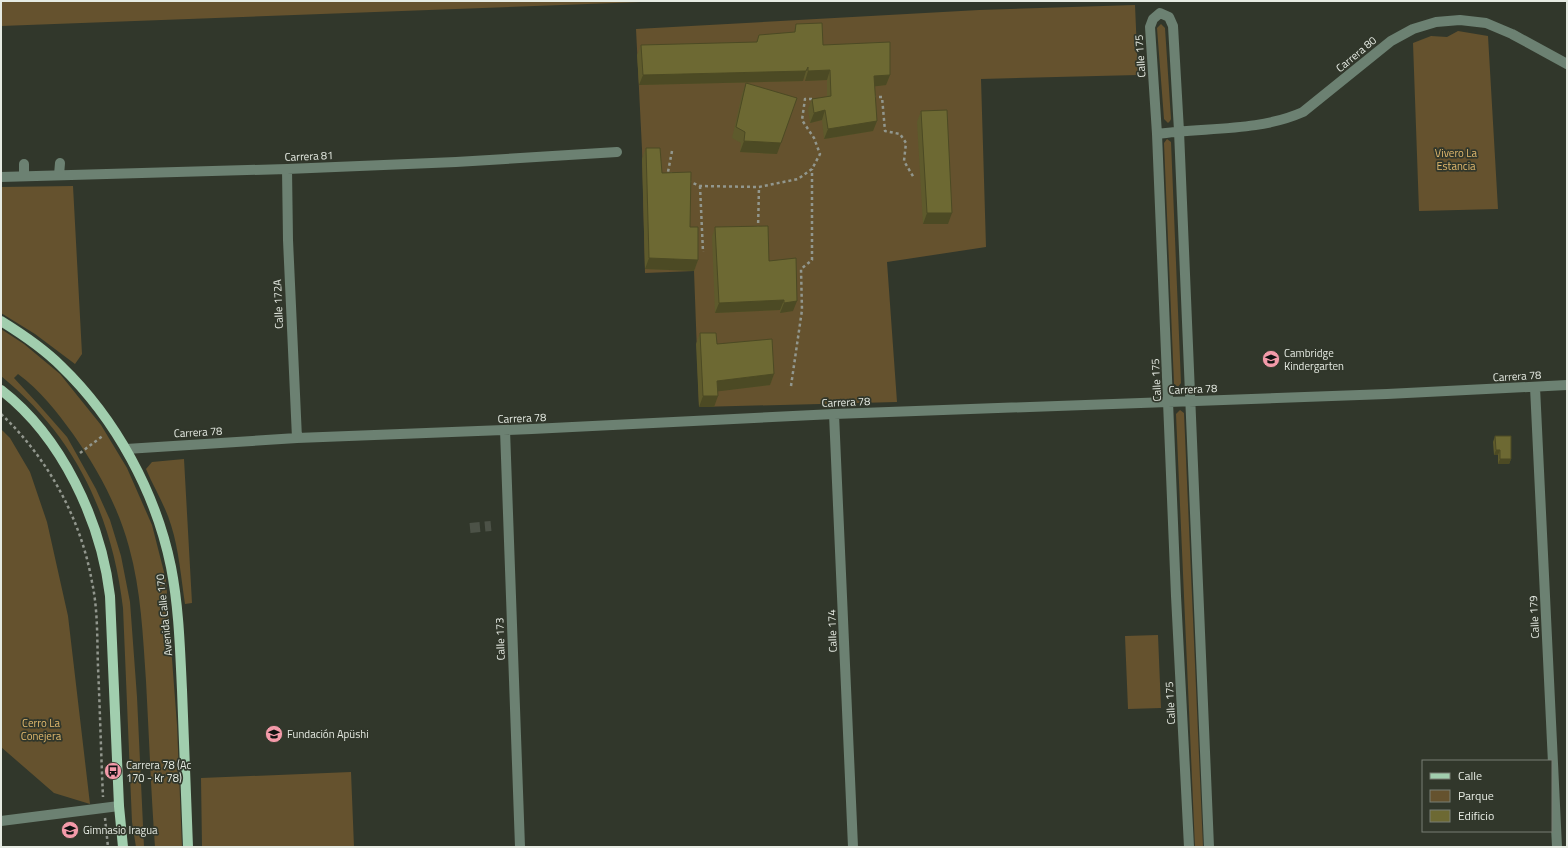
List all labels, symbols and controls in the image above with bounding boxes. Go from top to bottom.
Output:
street label: Carrera 80 [1332,32,1380,76]
street label: Calle 175 [1131,34,1149,78]
park label: Vivero La Estancia [1435,145,1478,174]
street label: Carrera 81 [284,147,334,165]
street label: Calle 172A [269,279,287,329]
place label: Cambridge Kindergarten [1284,345,1344,374]
school or university icon: Cambridge Kindergarten [1261,349,1281,369]
street label: Calle 175 [1147,358,1165,402]
street label: Carrera 78 [1492,367,1542,385]
street label: Carrera 78 [1168,380,1218,398]
street label: Carrera 78 [821,393,871,411]
street label: Carrera 78 [497,409,547,427]
street label: Carrera 78 [173,423,223,441]
street label: Avenida Calle 170 [152,573,176,657]
street label: Calle 179 [1525,595,1543,639]
street label: Calle 174 [823,609,841,653]
street label: Calle 173 [491,617,509,661]
street label: Calle 175 [1161,681,1179,725]
park label: Cerro La Conejera [21,715,62,744]
school or university icon: Fundación Apüshi [264,724,284,744]
place label: Fundación Apüshi [287,726,369,742]
place label: Carrera 78 (Ac 170 - Kr 78) [126,757,191,786]
legend [1422,760,1552,832]
bus stop icon: Carrera 78 (Ac 170 - Kr 78) [103,761,123,781]
text: Calle [1458,766,1482,785]
text: Parque [1458,786,1494,805]
text: Edificio [1458,806,1494,825]
school or university icon: Gimnasio Iragua [60,820,80,840]
place label: Gimnasio Iragua [83,822,158,838]

